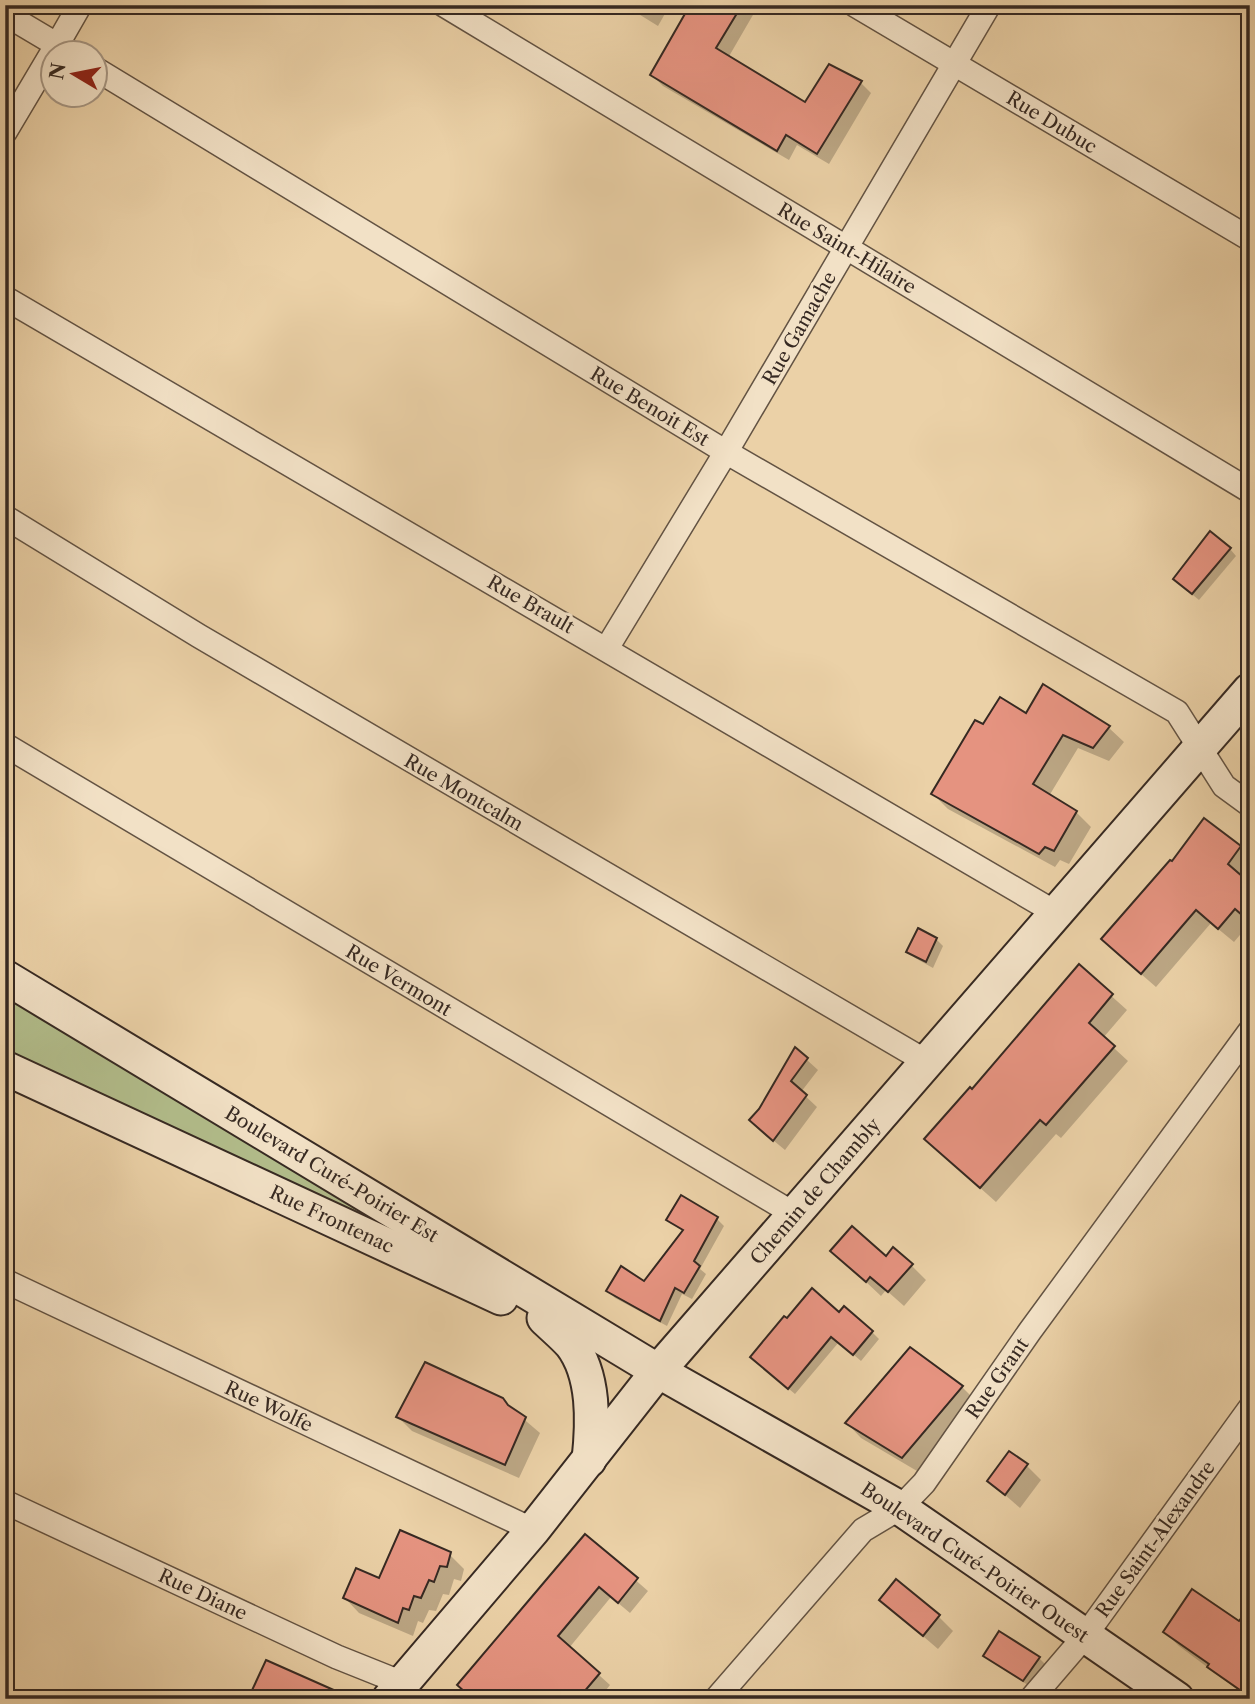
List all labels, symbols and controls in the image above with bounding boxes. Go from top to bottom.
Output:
north arrow [38,38,108,108]
text: N [45,61,71,81]
street label: Rue Dubuc [1002,86,1101,158]
street label: Rue Saint-Hilaire [773,198,920,299]
street label: Rue Gamache [758,268,841,389]
street label: Rue Benoit Est [586,362,713,451]
street label: Rue Brault [483,570,579,639]
street label: Rue Montcalm [400,749,528,836]
street label: Rue Vermont [342,940,456,1021]
street label: Boulevard Curé-Poirier Est [221,1102,443,1247]
street label: Chemin de Chambly [745,1113,886,1269]
street label: Rue Frontenac [266,1181,397,1258]
street label: Rue Grant [961,1333,1034,1423]
street label: Rue Wolfe [221,1376,316,1437]
street label: Rue Saint-Alexandre [1091,1457,1220,1622]
street label: Boulevard Curé-Poirier Ouest [857,1477,1093,1647]
street label: Rue Diane [155,1564,251,1625]

